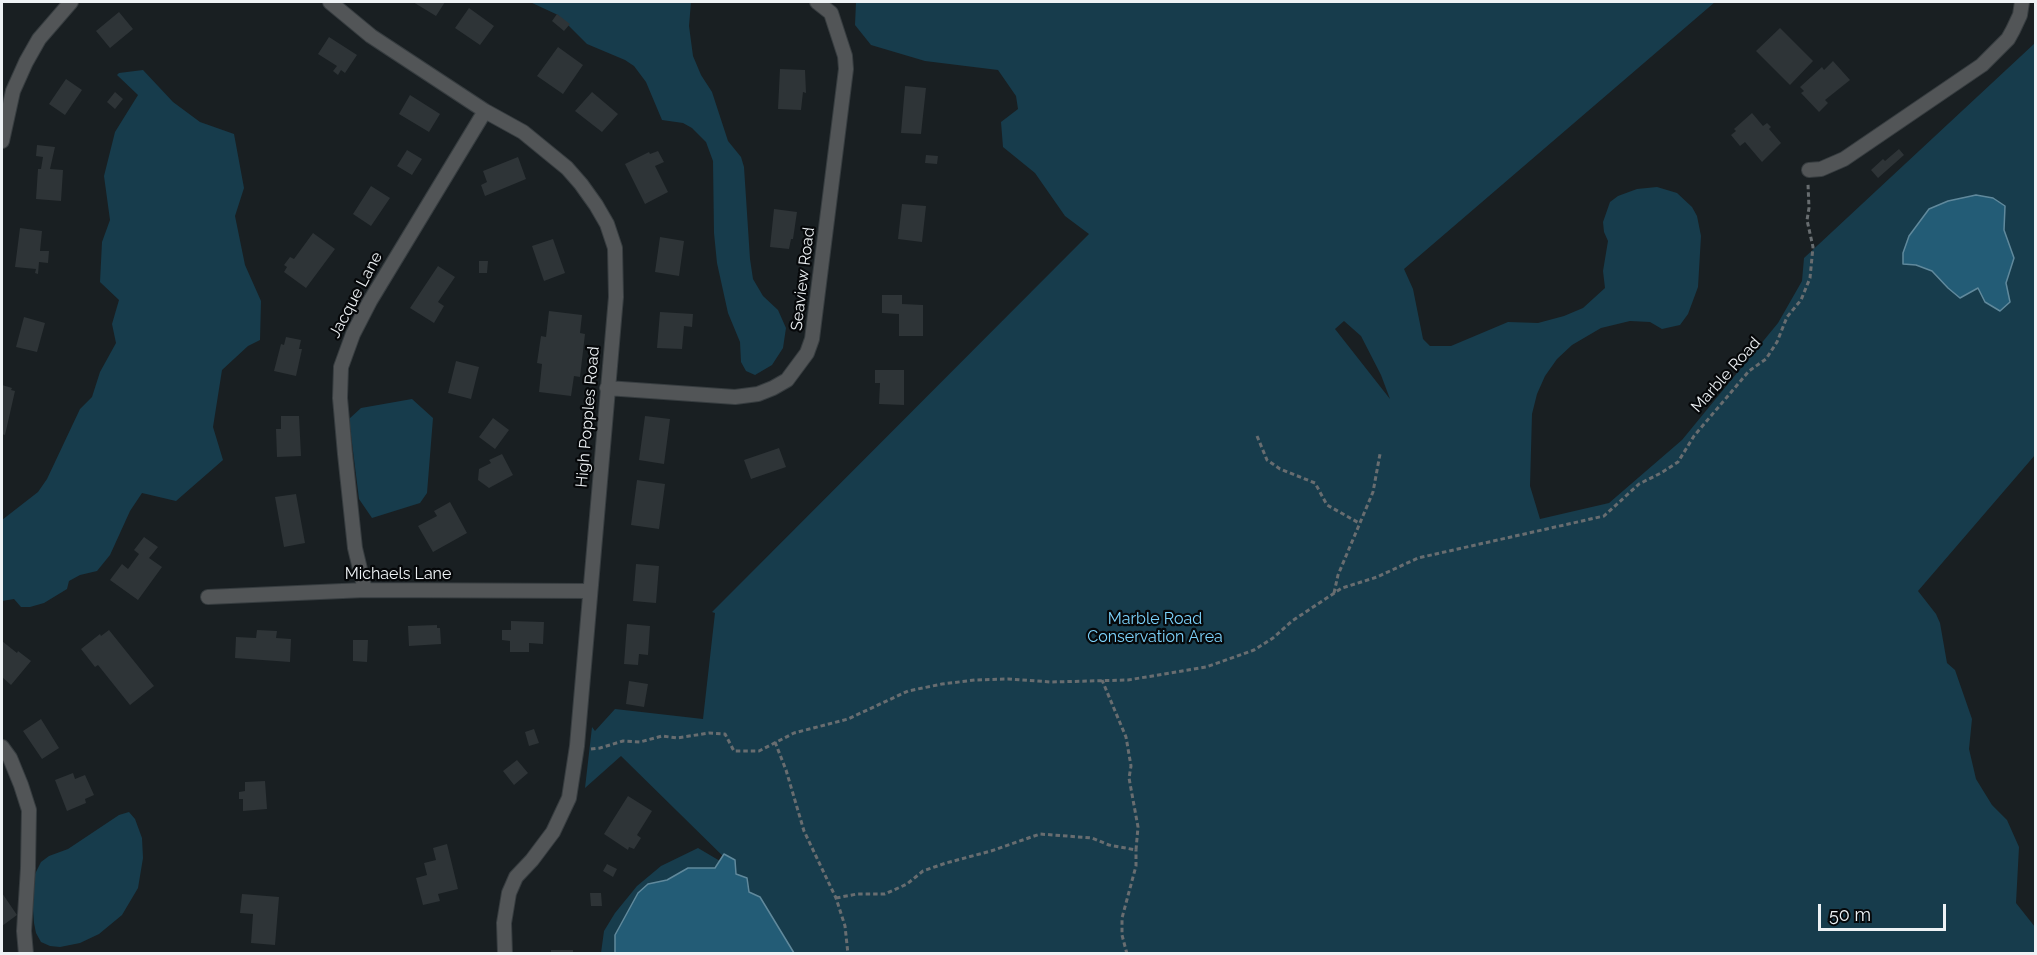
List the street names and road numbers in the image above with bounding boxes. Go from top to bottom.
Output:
street label: Seaview Road [787,226,819,332]
street label: Jacque Lane [325,249,387,341]
street label: Marble Road [1687,334,1765,416]
street label: High Popples Road [572,346,604,488]
street label: Michaels Lane [345,564,451,584]

